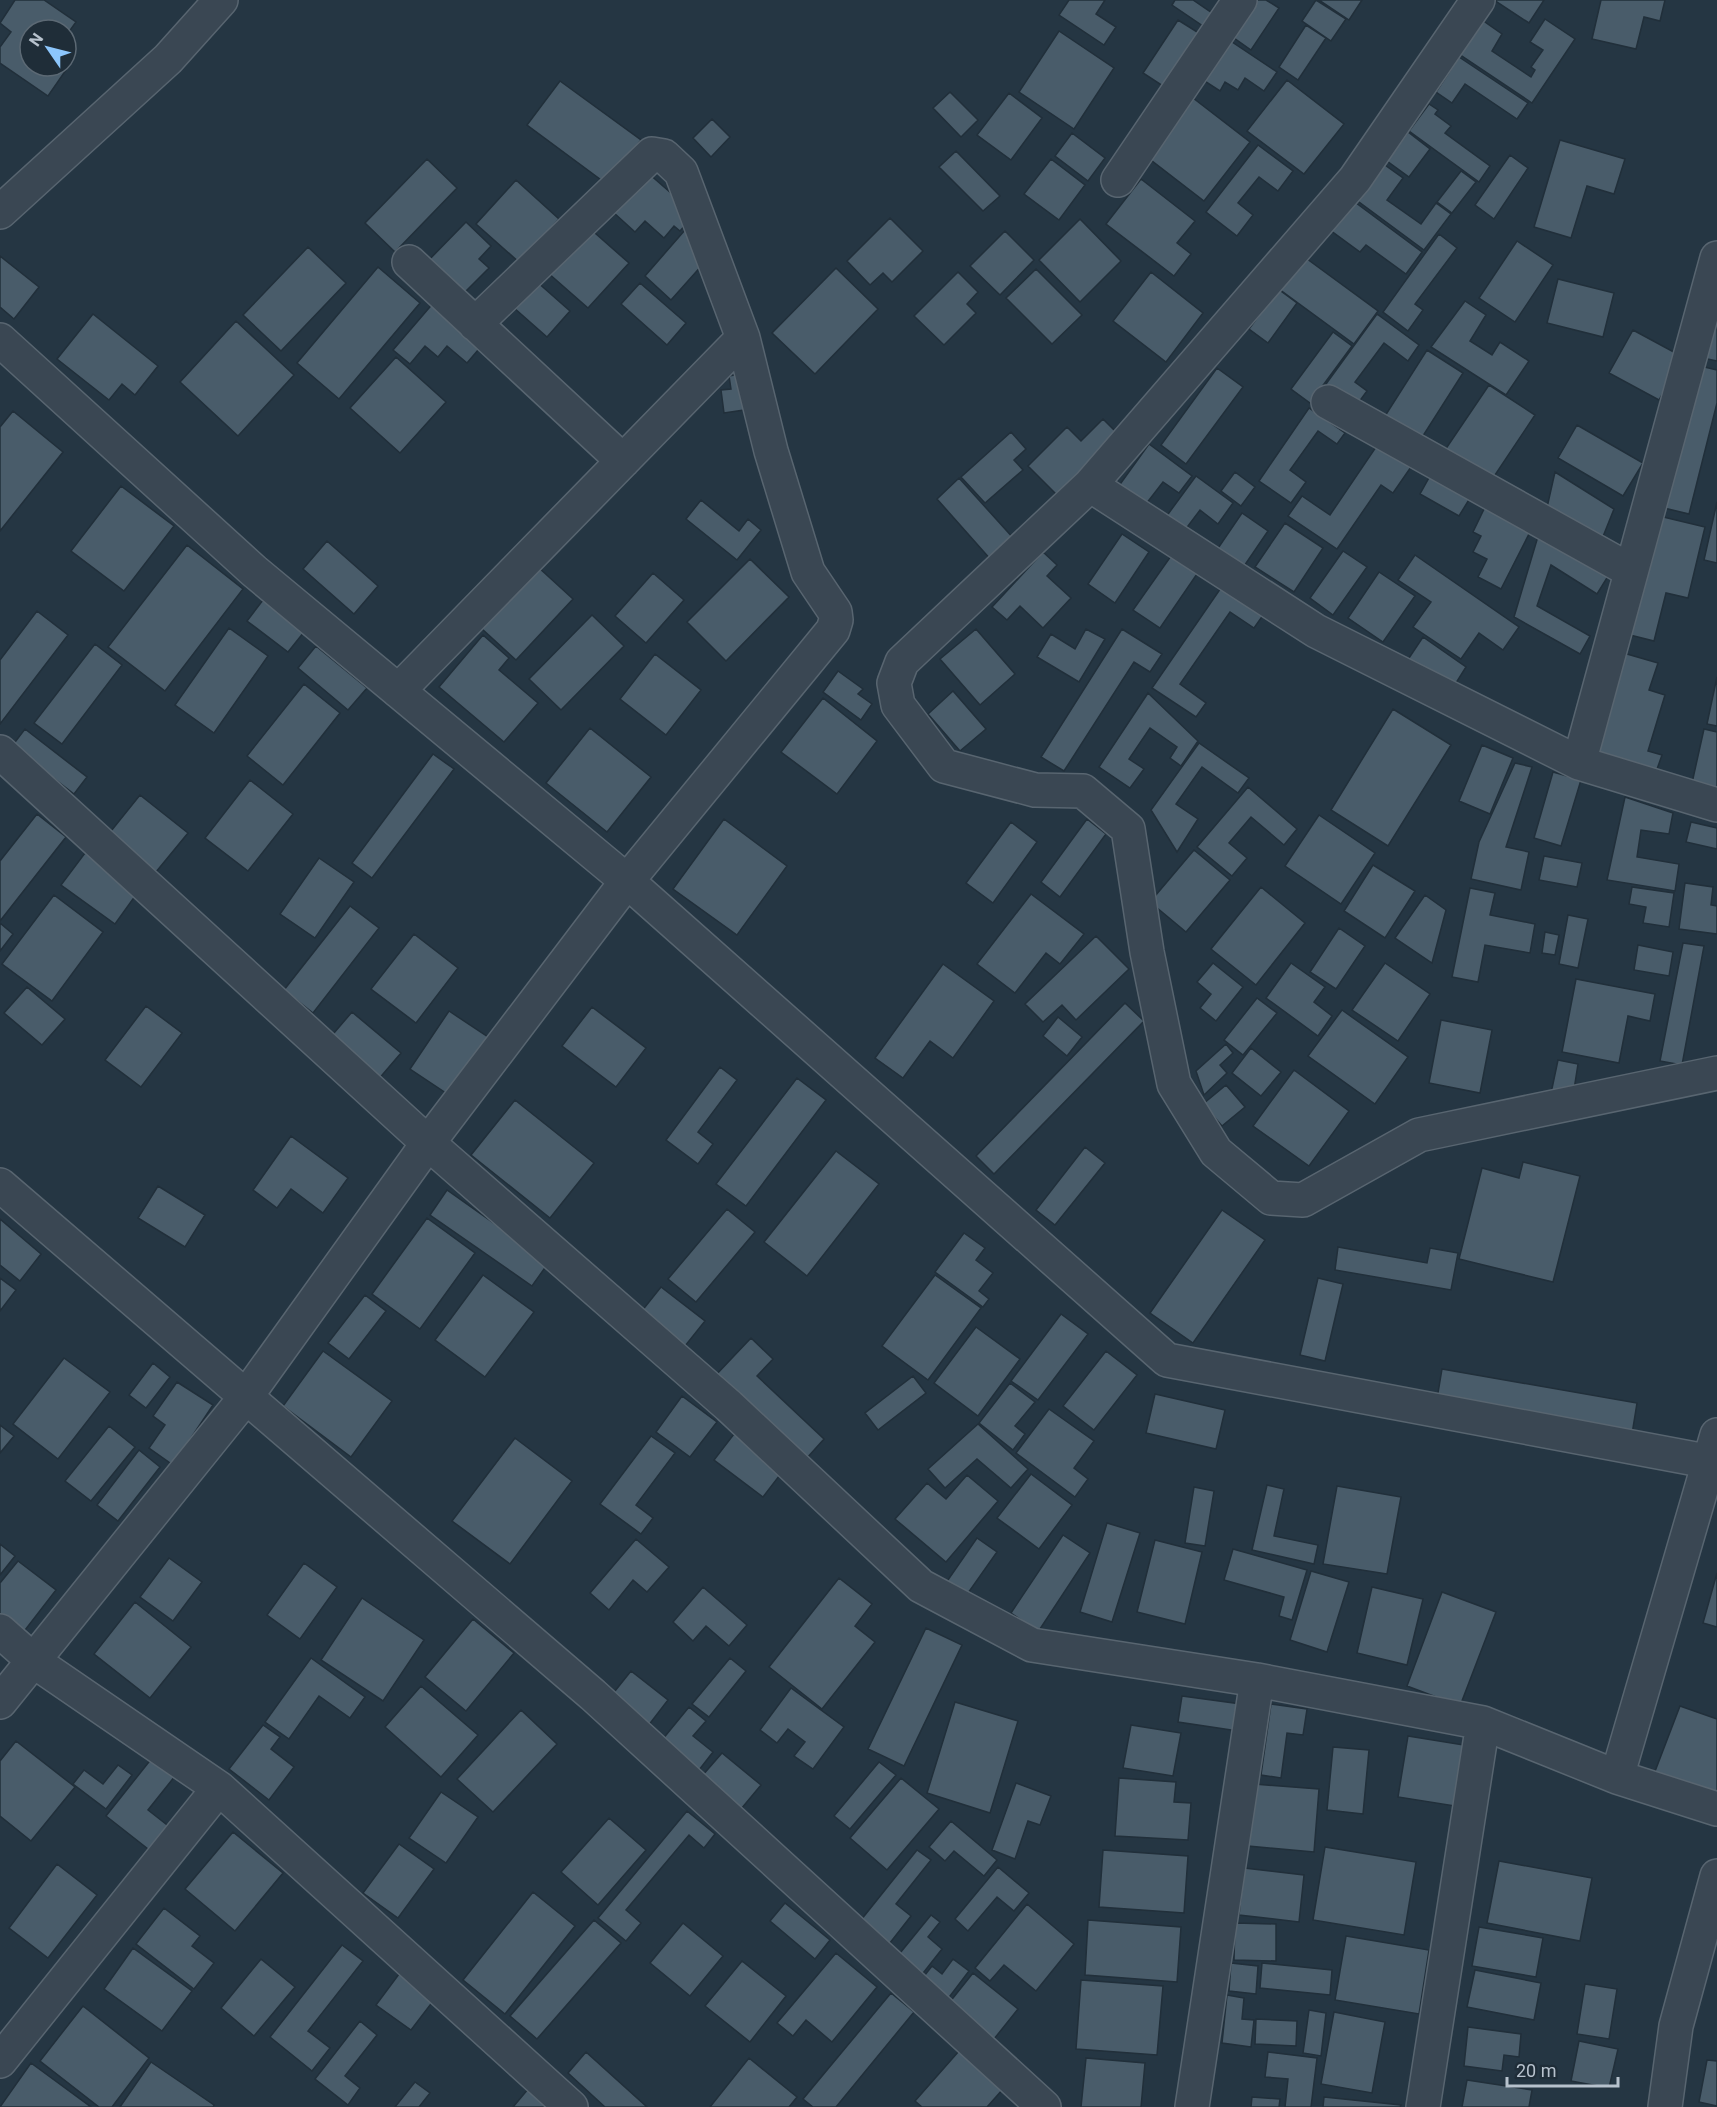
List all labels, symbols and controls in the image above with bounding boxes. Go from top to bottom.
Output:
north arrow [18,18,78,78]
text: N [25,30,47,50]
scale bar [1507,2050,1618,2088]
text: 20 m [1516,2060,1556,2081]

